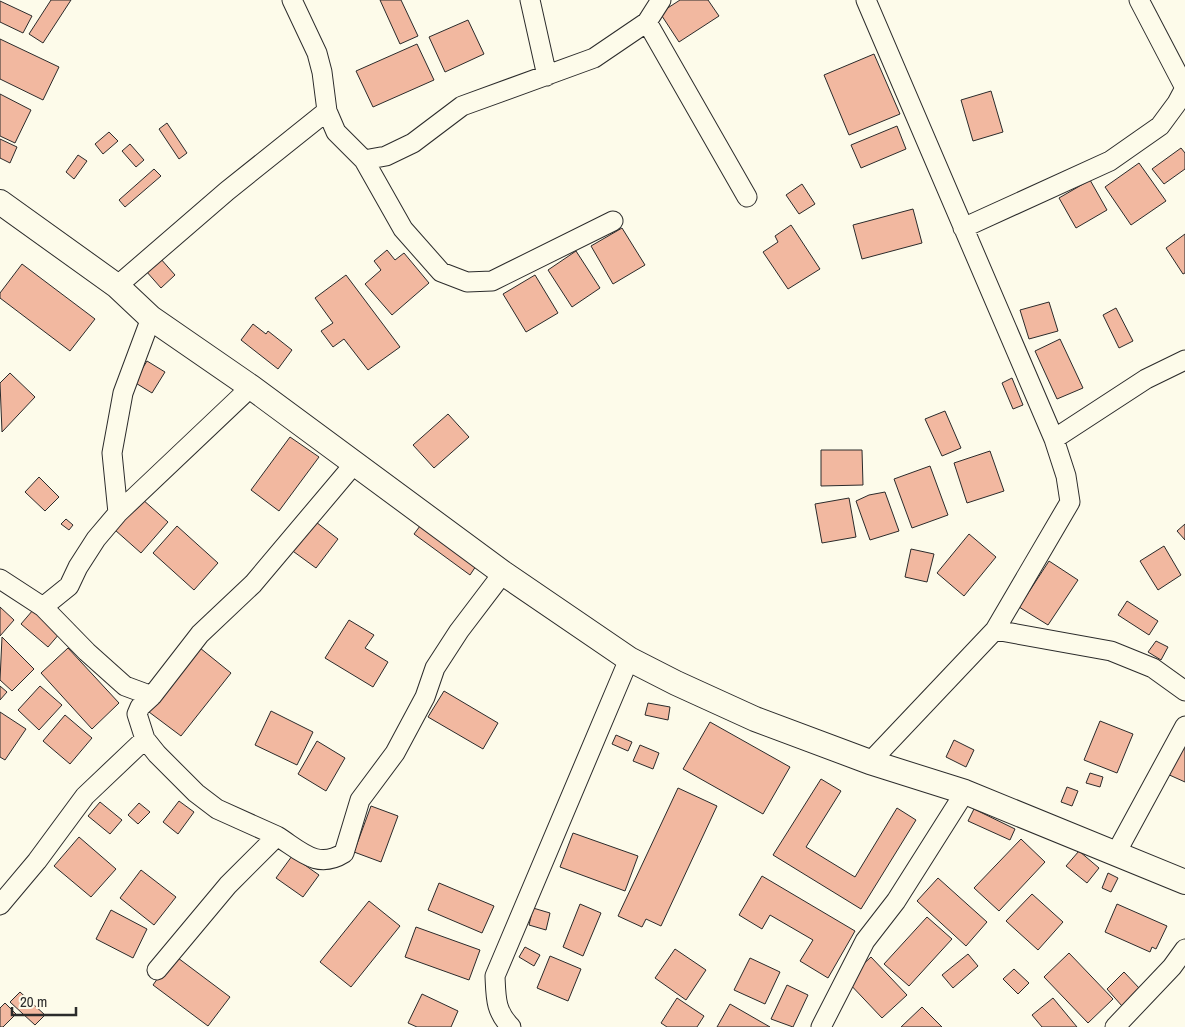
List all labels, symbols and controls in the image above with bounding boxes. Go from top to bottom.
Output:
scale bar [12,984,76,1016]
text: 20 m [20,991,47,1012]

